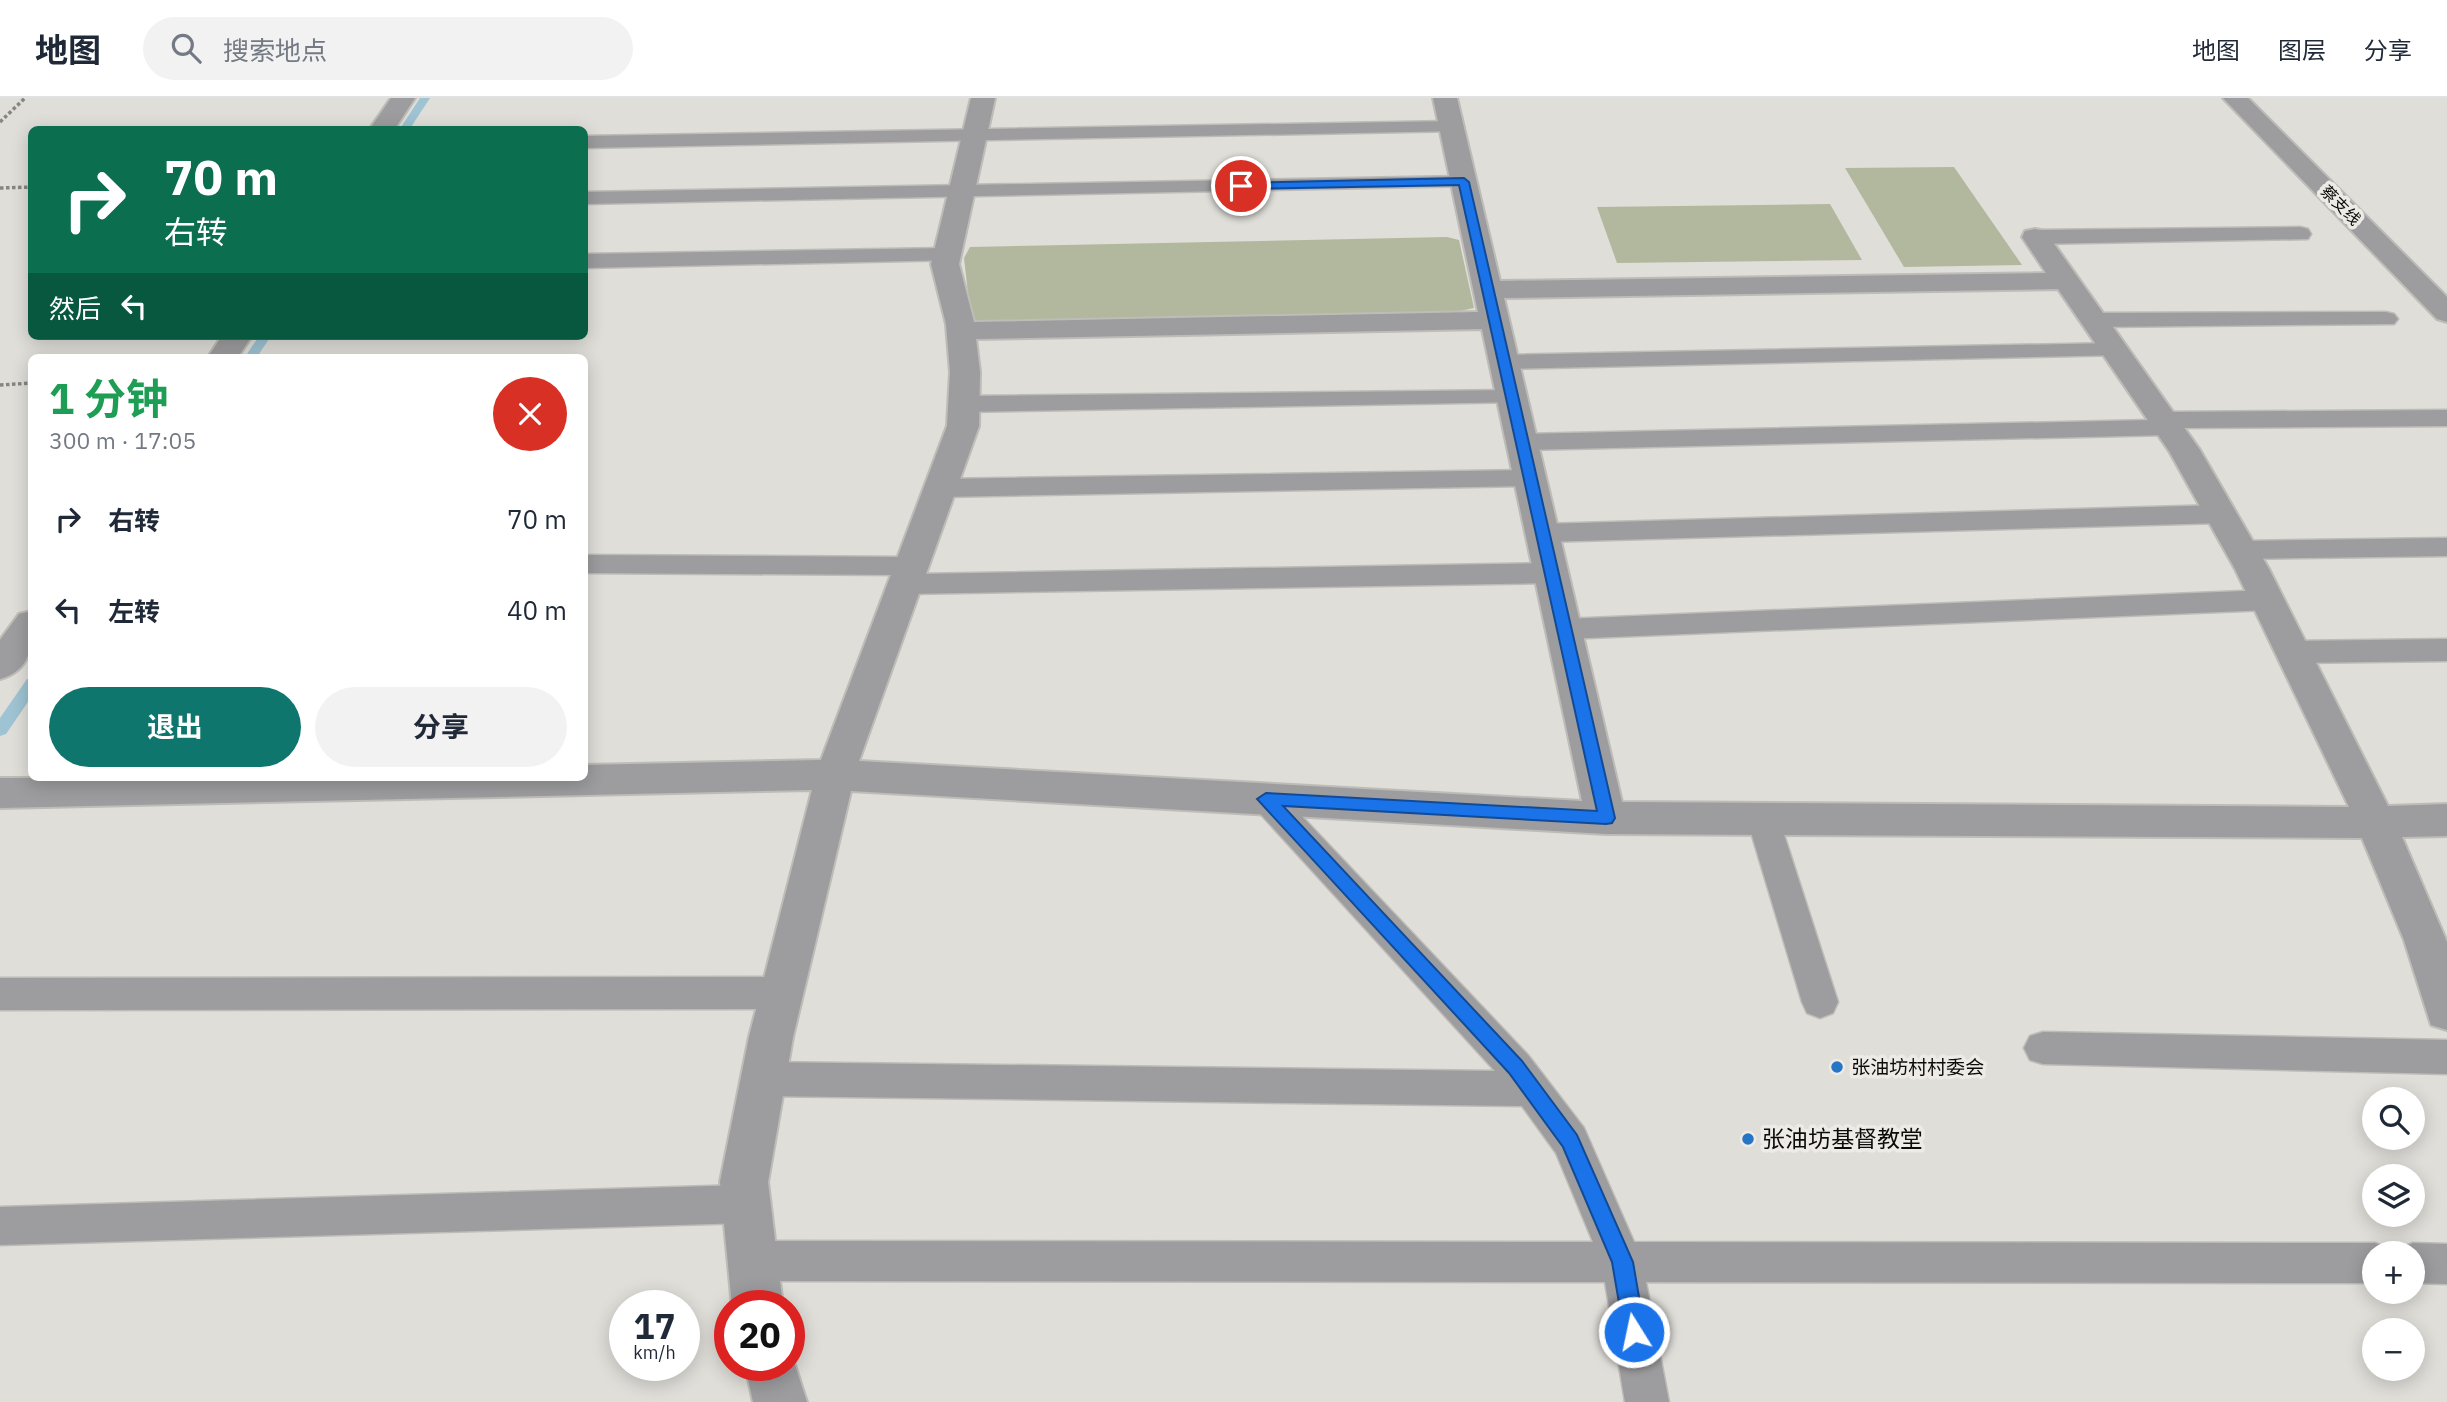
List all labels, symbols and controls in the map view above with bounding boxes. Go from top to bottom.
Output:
search box [143,17,633,80]
text: 地图 [35,28,101,71]
icon: search [167,29,205,67]
text: 搜索地点 [223,33,327,67]
text: 地图 [2192,34,2240,66]
text: 图层 [2278,34,2326,66]
text: 分享 [2364,34,2412,66]
text: 70 m [164,145,278,208]
icon: right [49,154,140,245]
pin [1211,156,1271,216]
icon: arrive [1222,167,1260,205]
street label: 蔡支线 [2317,181,2365,229]
text: 右转 [164,211,228,253]
icon: left [115,287,153,325]
text: 然后 [49,291,101,325]
text: 1 分钟 [49,371,168,426]
button: close [493,377,567,451]
text: 300 m · 17:05 [49,425,196,455]
icon: right [49,500,87,538]
text: 70 m [507,502,567,536]
text: 右转 [108,503,160,537]
icon: left [49,591,87,629]
text: 40 m [507,593,567,627]
text: 左转 [108,594,160,628]
button: 退出 [49,687,301,767]
button: 分享 [315,687,567,767]
place label: 张油坊村村委会 [1851,1055,1984,1079]
marker: 张油坊村村委会 [1829,1059,1845,1075]
map controls [2362,1087,2425,1381]
button: search [2362,1087,2425,1150]
place label: 张油坊基督教堂 [1762,1123,1923,1153]
marker: 张油坊基督教堂 [1740,1131,1756,1147]
button: layers [2362,1164,2425,1227]
button: + [2362,1241,2425,1304]
speed limit sign: 20 [714,1290,805,1381]
position arrow [1597,1295,1671,1369]
text: 17 [633,1303,676,1349]
button: − [2362,1318,2425,1381]
text: km/h [633,1341,676,1364]

